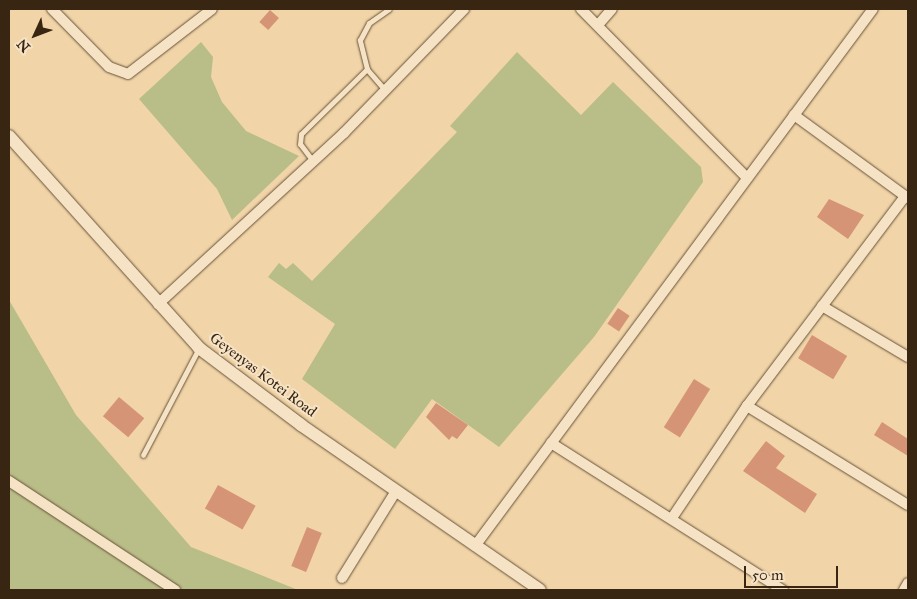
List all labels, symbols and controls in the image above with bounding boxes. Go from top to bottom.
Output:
north arrow [10,10,60,60]
text: N [13,35,34,56]
street label: Geyenyas Kotei Road [206,329,320,421]
scale bar [747,556,841,588]
text: 50 m [752,566,784,584]

